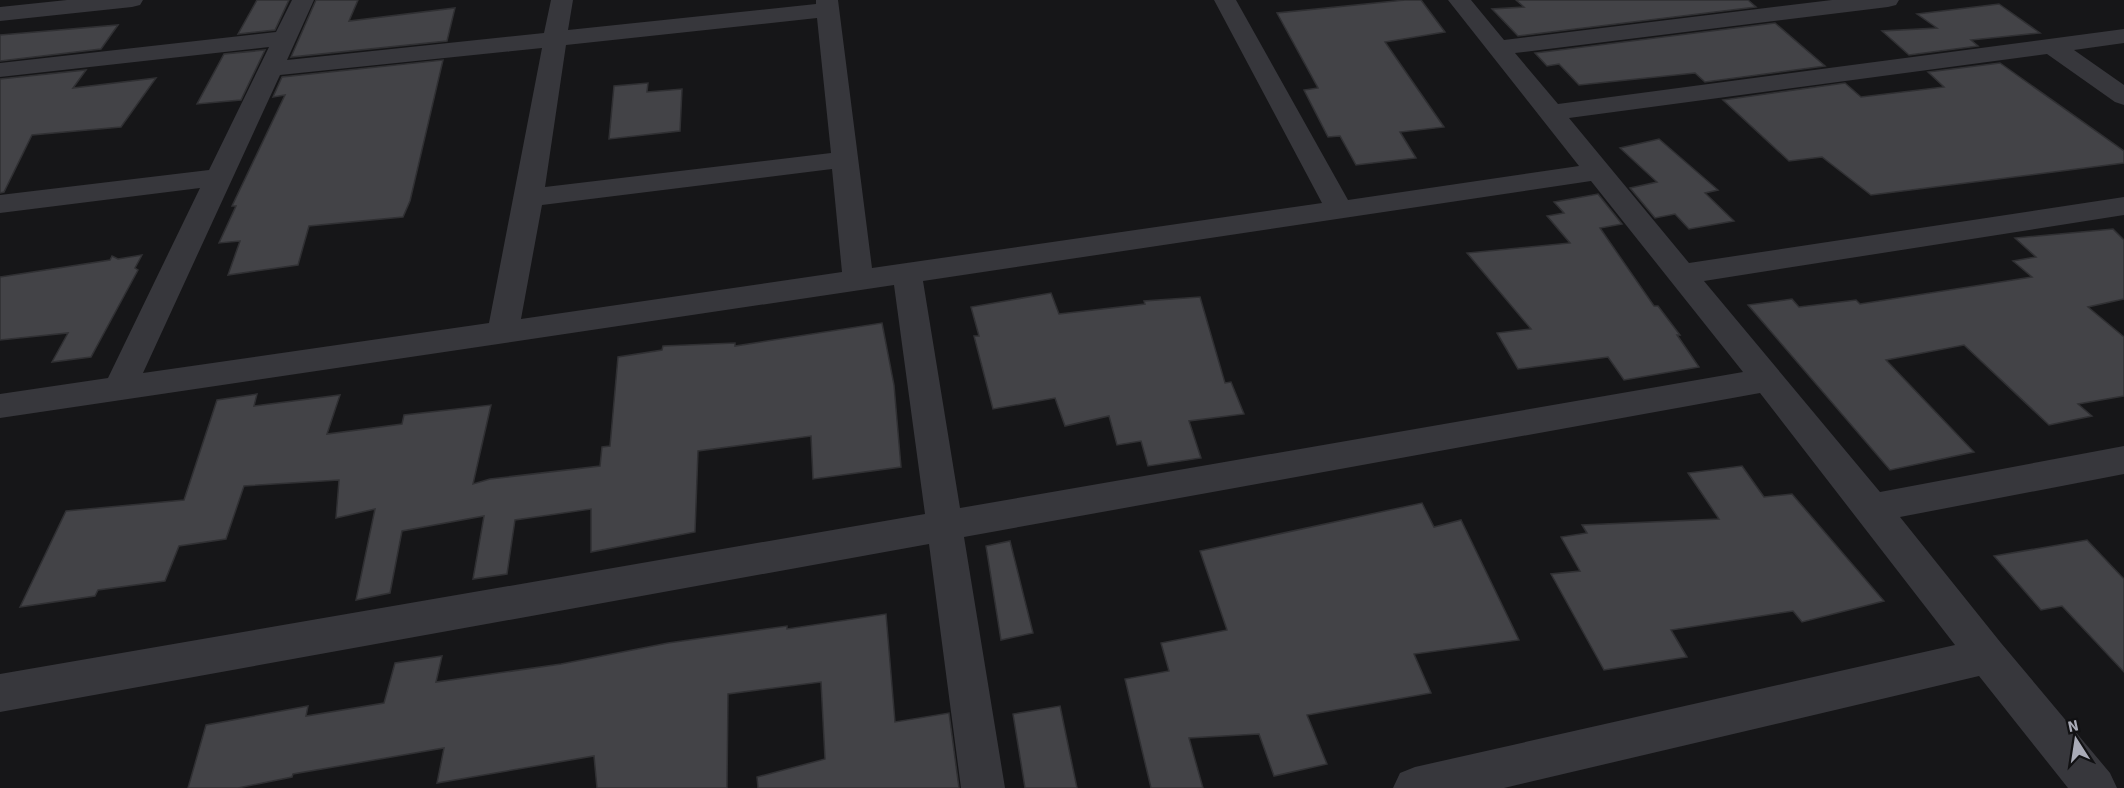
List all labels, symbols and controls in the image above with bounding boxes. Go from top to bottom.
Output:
north arrow [2046,710,2106,770]
text: N [2066,714,2081,738]

